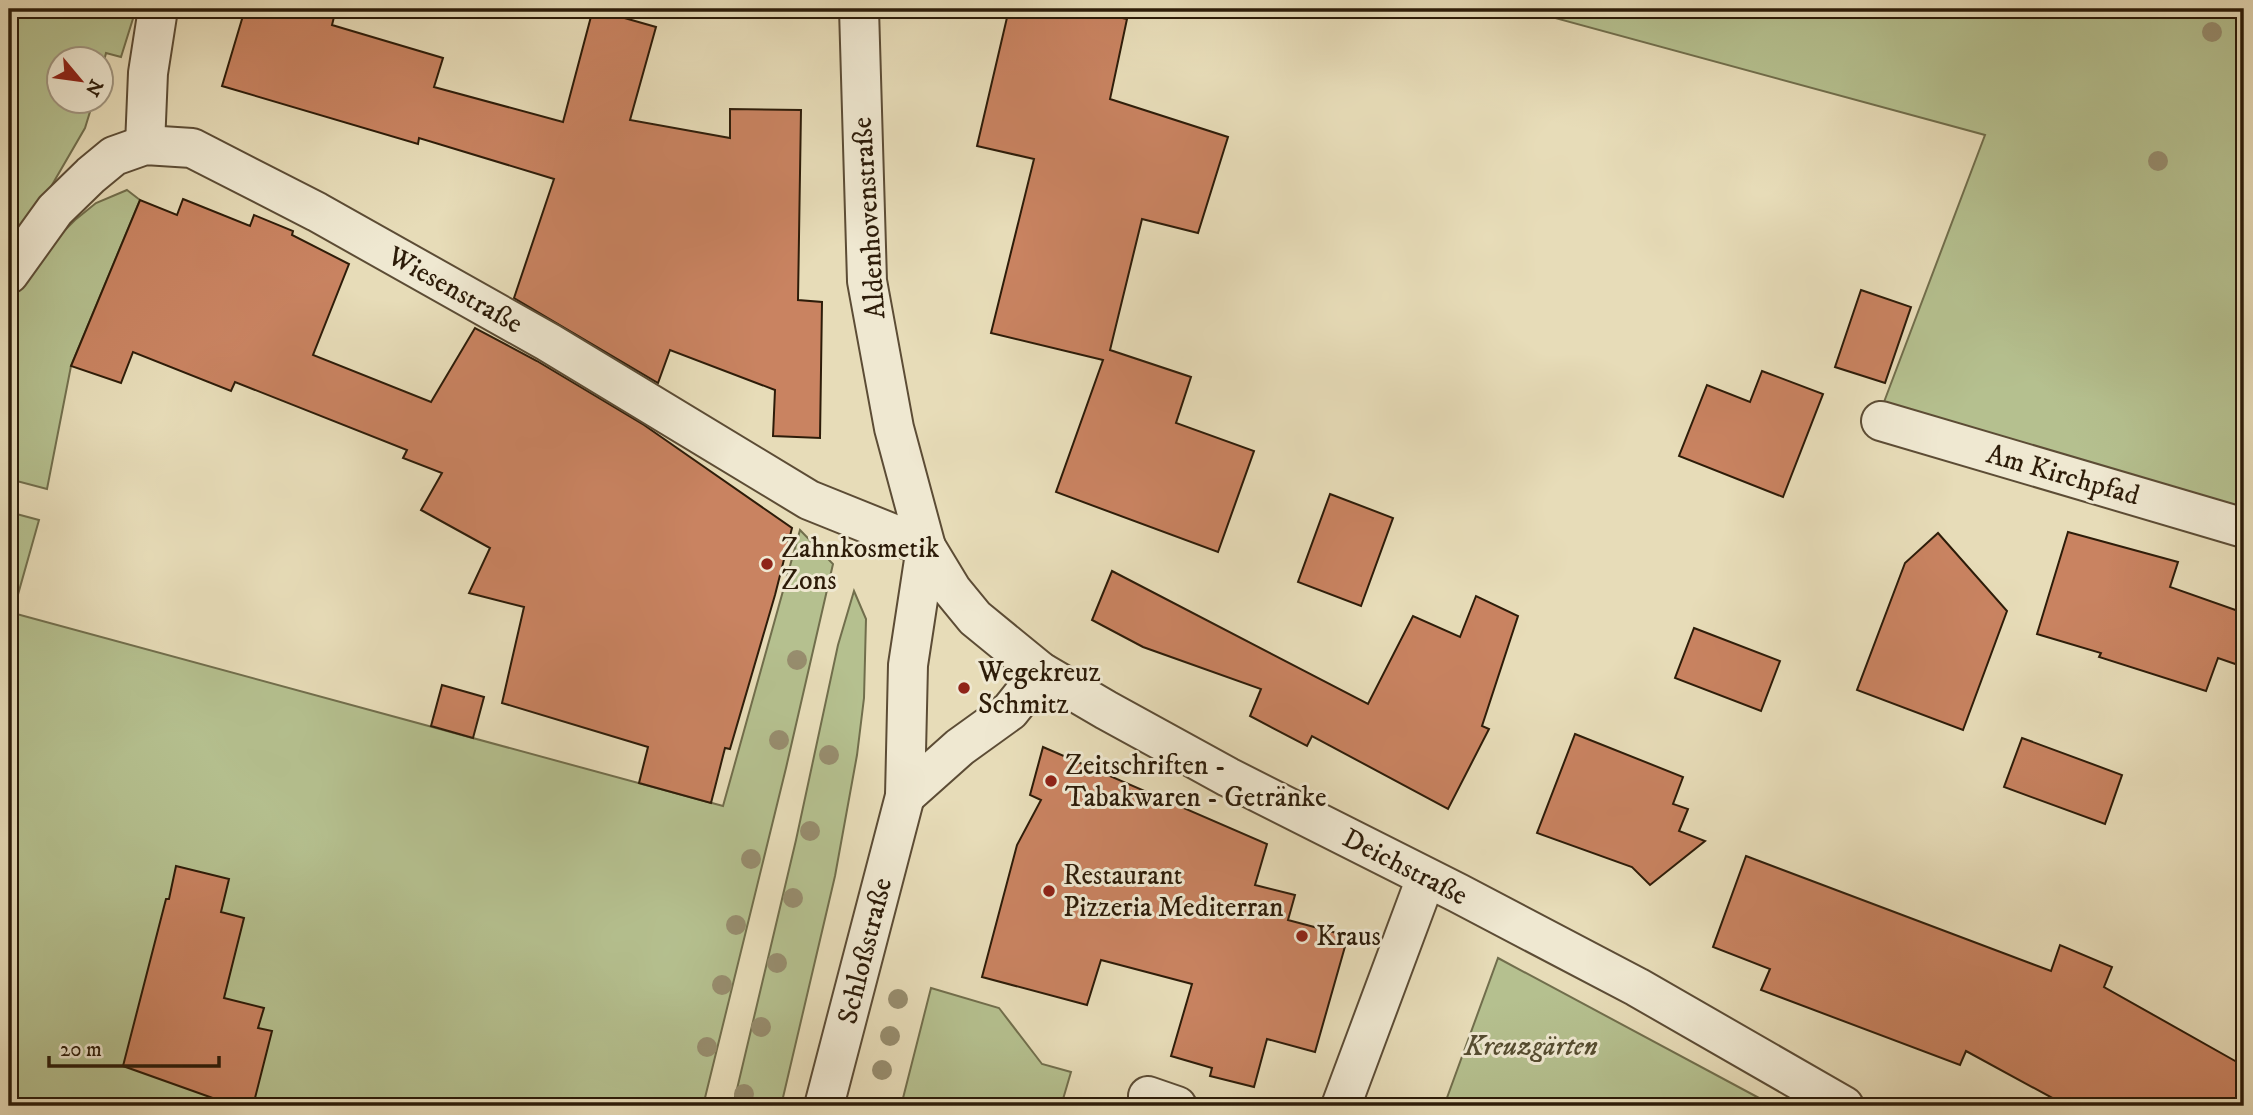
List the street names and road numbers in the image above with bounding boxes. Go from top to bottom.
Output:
street label: Aldenhovenstraße [844,116,894,320]
street label: Wiesenstraße [380,238,529,341]
street label: Am Kirchpfad [1982,436,2144,514]
street label: Deichstraße [1337,821,1473,913]
street label: Schloßstraße [830,874,900,1028]

